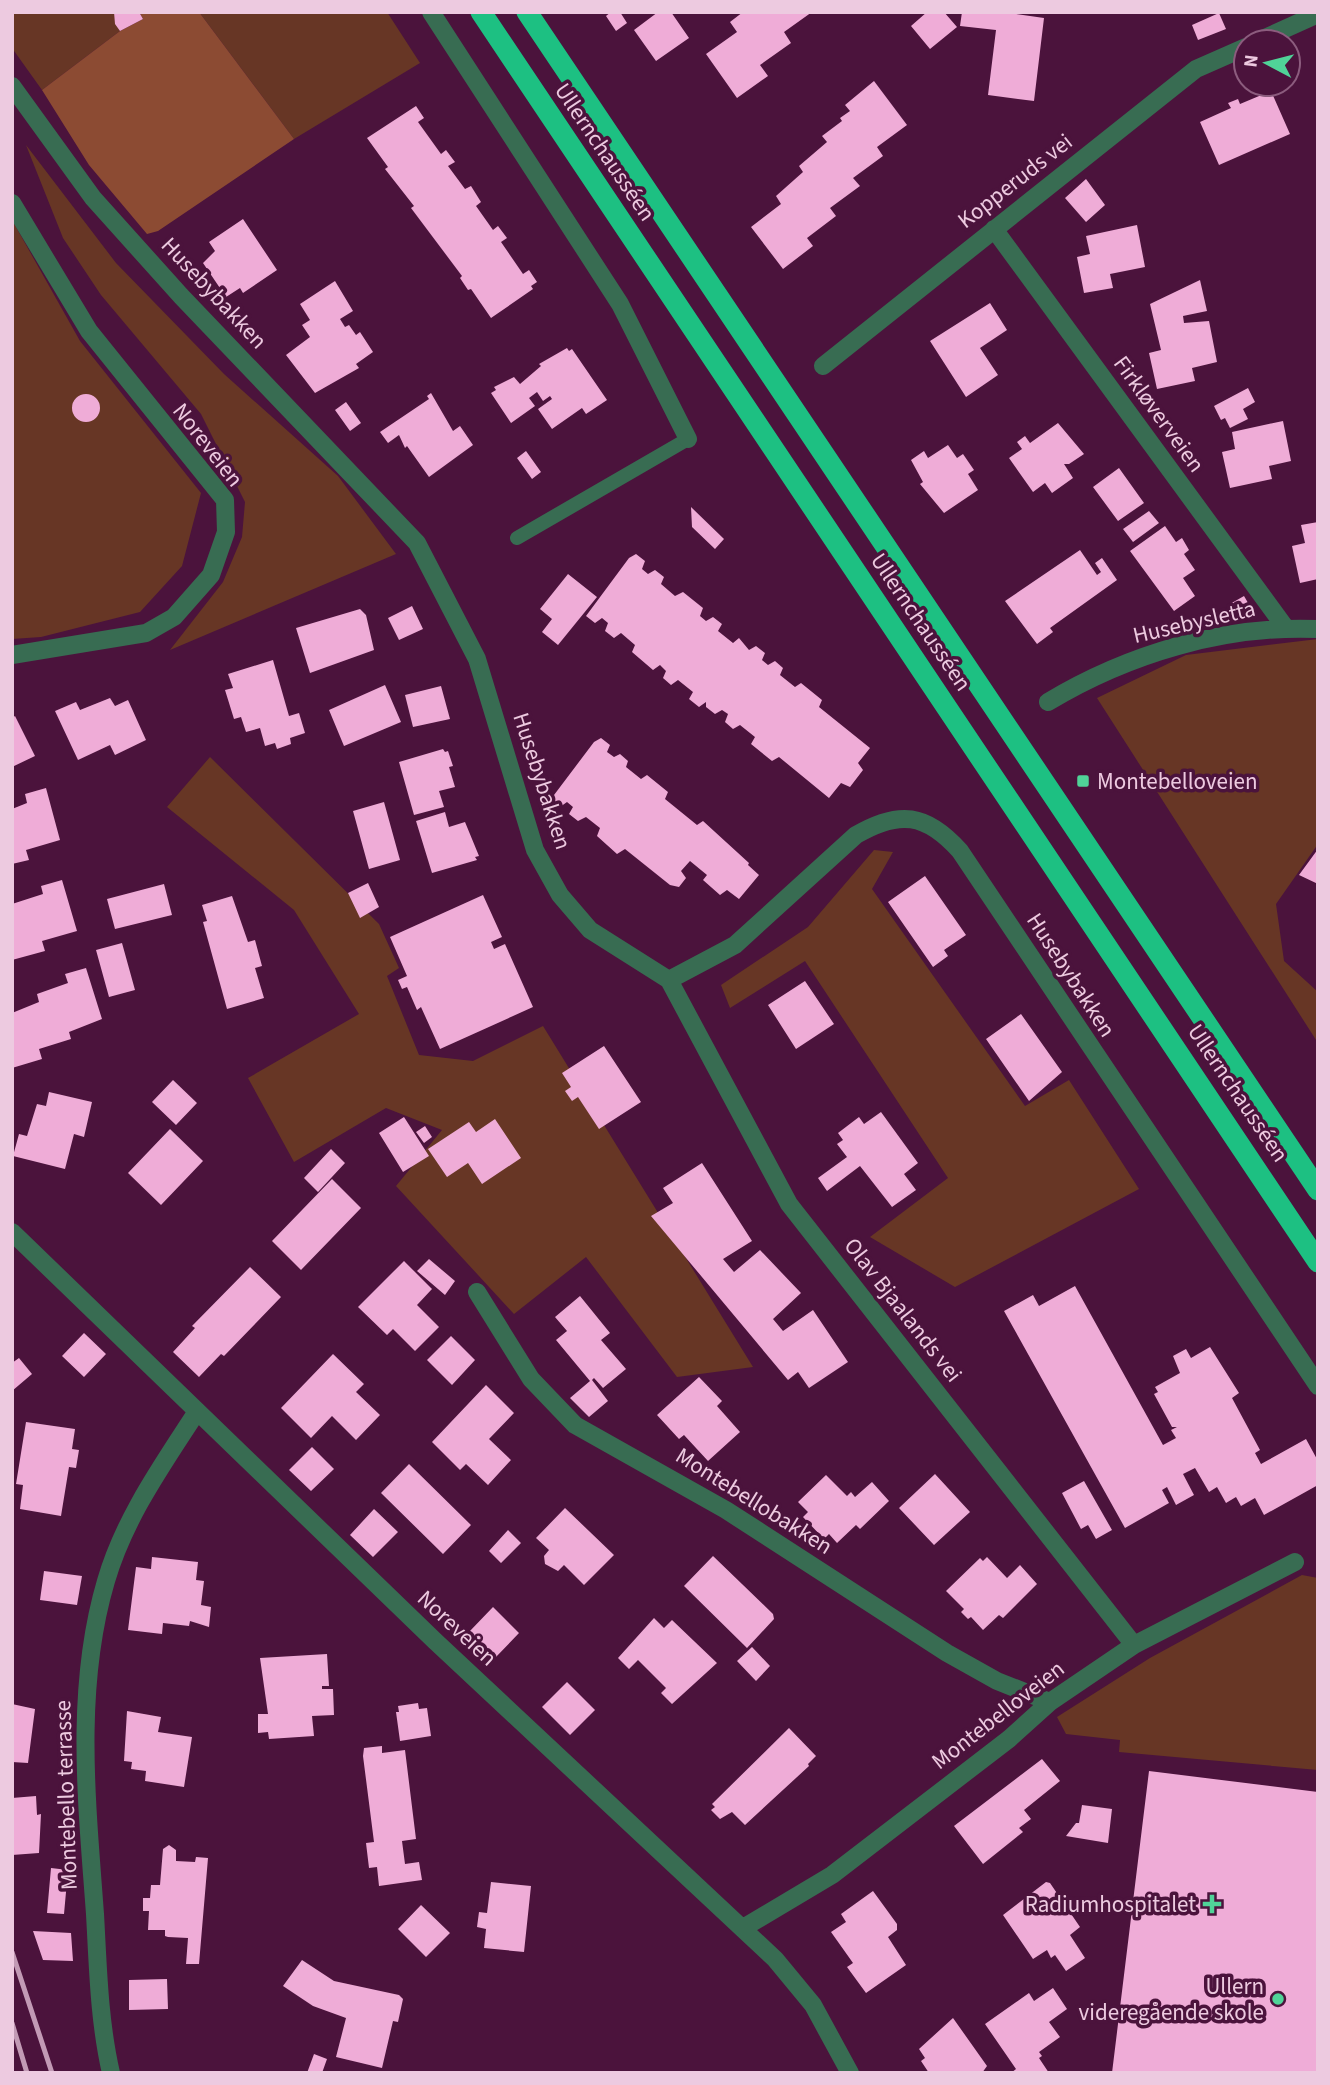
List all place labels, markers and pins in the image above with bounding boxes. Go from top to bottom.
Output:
place label: Montebelloveien [1097,765,1258,798]
marker: Montebelloveien [1075,773,1091,789]
place label: Radiumhospitalet [1025,1888,1196,1921]
marker: Radiumhospitalet [1202,1894,1222,1914]
place label: Ullern videregående skole [1079,1970,1264,2029]
marker: Ullern videregående skole [1270,1991,1286,2007]

